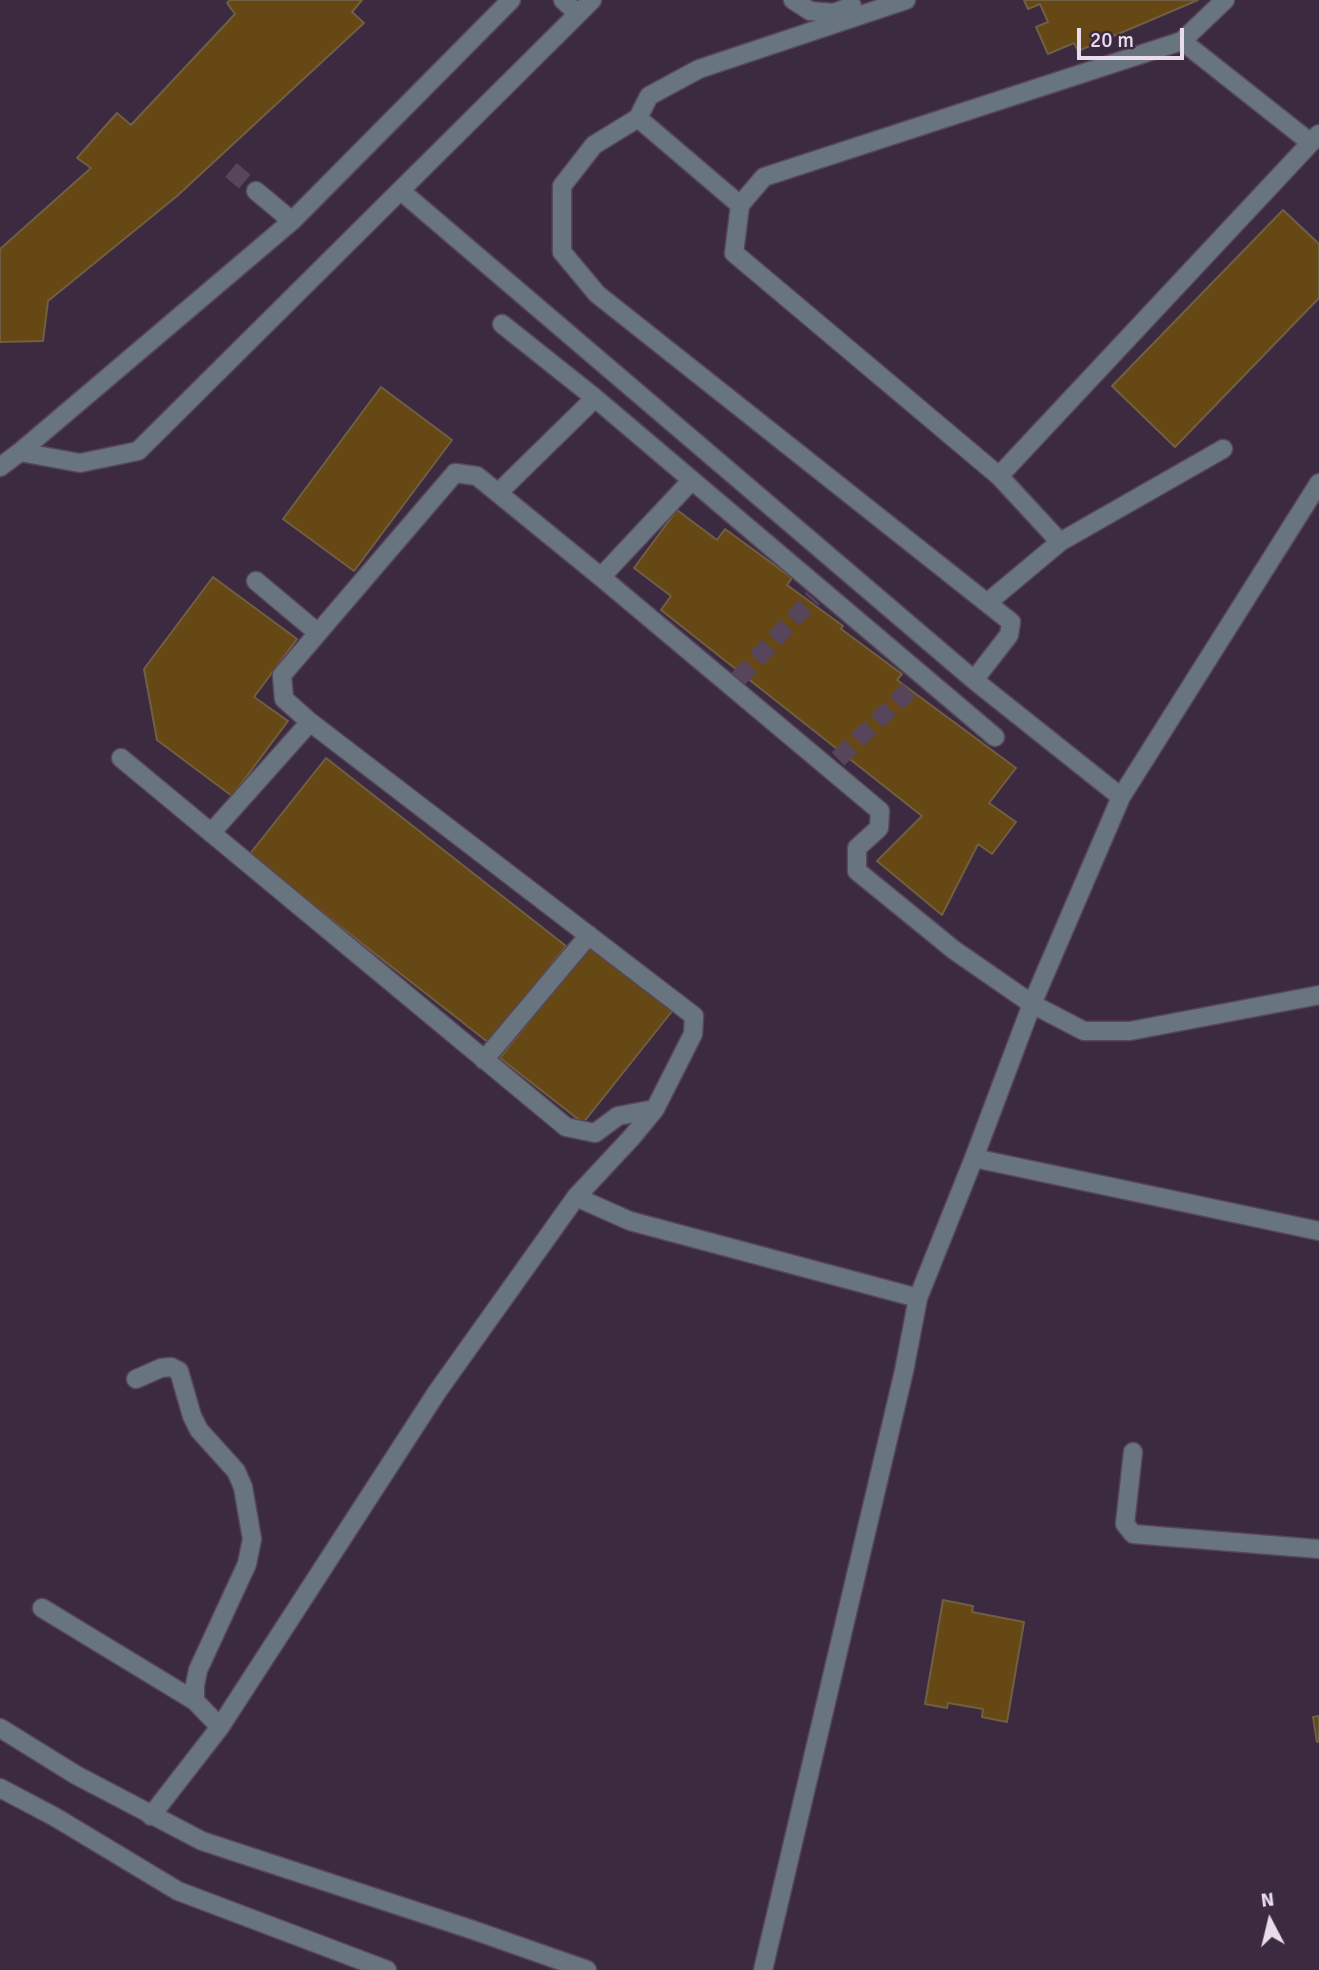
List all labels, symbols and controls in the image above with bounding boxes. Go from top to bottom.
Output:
scale bar [1081,14,1188,58]
text: 20 m [1090,27,1134,53]
north arrow [1235,1886,1305,1956]
text: N [1259,1887,1275,1913]

